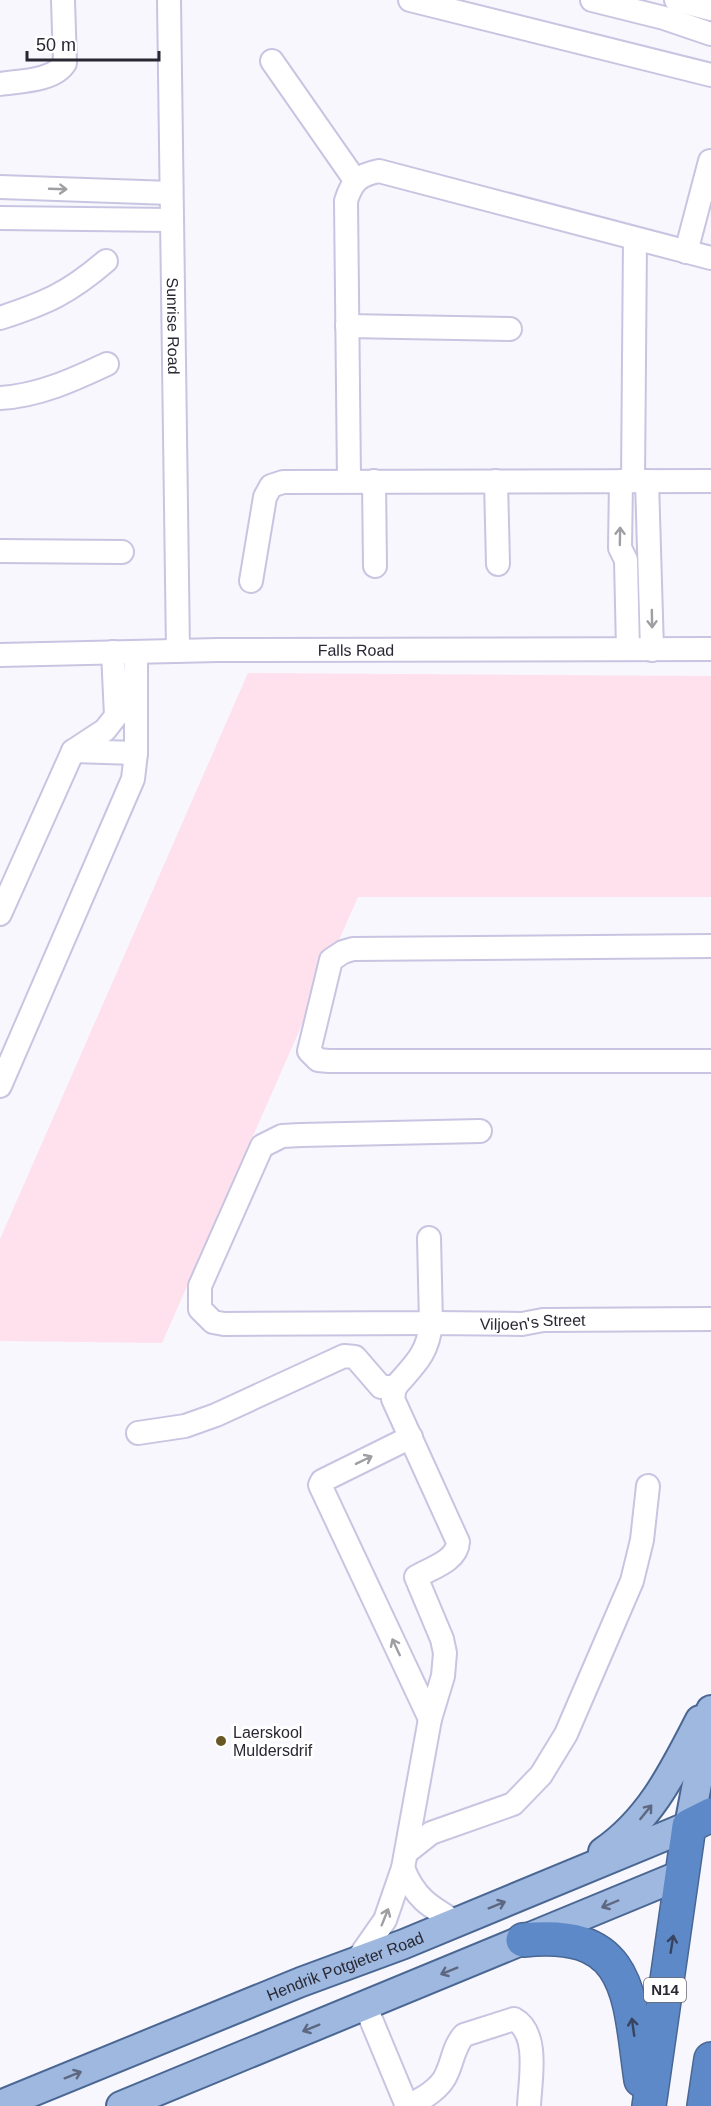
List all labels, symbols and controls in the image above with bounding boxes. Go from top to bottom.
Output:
scale bar [27,24,159,62]
text: 50 m [36,35,76,55]
one-way arrow [48,184,68,195]
street label: Sunrise Road [164,277,182,375]
one-way arrow [614,526,626,546]
one-way arrow [646,609,658,629]
street label: Falls Road [318,642,394,659]
street label: Viljoen's Street [480,1312,586,1333]
one-way arrow [355,1454,373,1465]
one-way arrow [390,1638,402,1656]
place label: Laerskool Muldersdrif [233,1724,313,1759]
marker: Laerskool Muldersdrif [214,1734,228,1748]
one-way arrow [640,1804,653,1820]
one-way arrow [487,1899,505,1910]
one-way arrow [601,1899,619,1910]
one-way arrow [380,1908,391,1926]
street label: Hendrik Potgieter Road [264,1929,426,2004]
one-way arrow [667,1935,678,1955]
one-way arrow [440,1966,459,1977]
road number: N14 [644,1978,686,2002]
one-way arrow [628,2018,639,2038]
one-way arrow [303,2023,321,2034]
one-way arrow [64,2069,82,2080]

